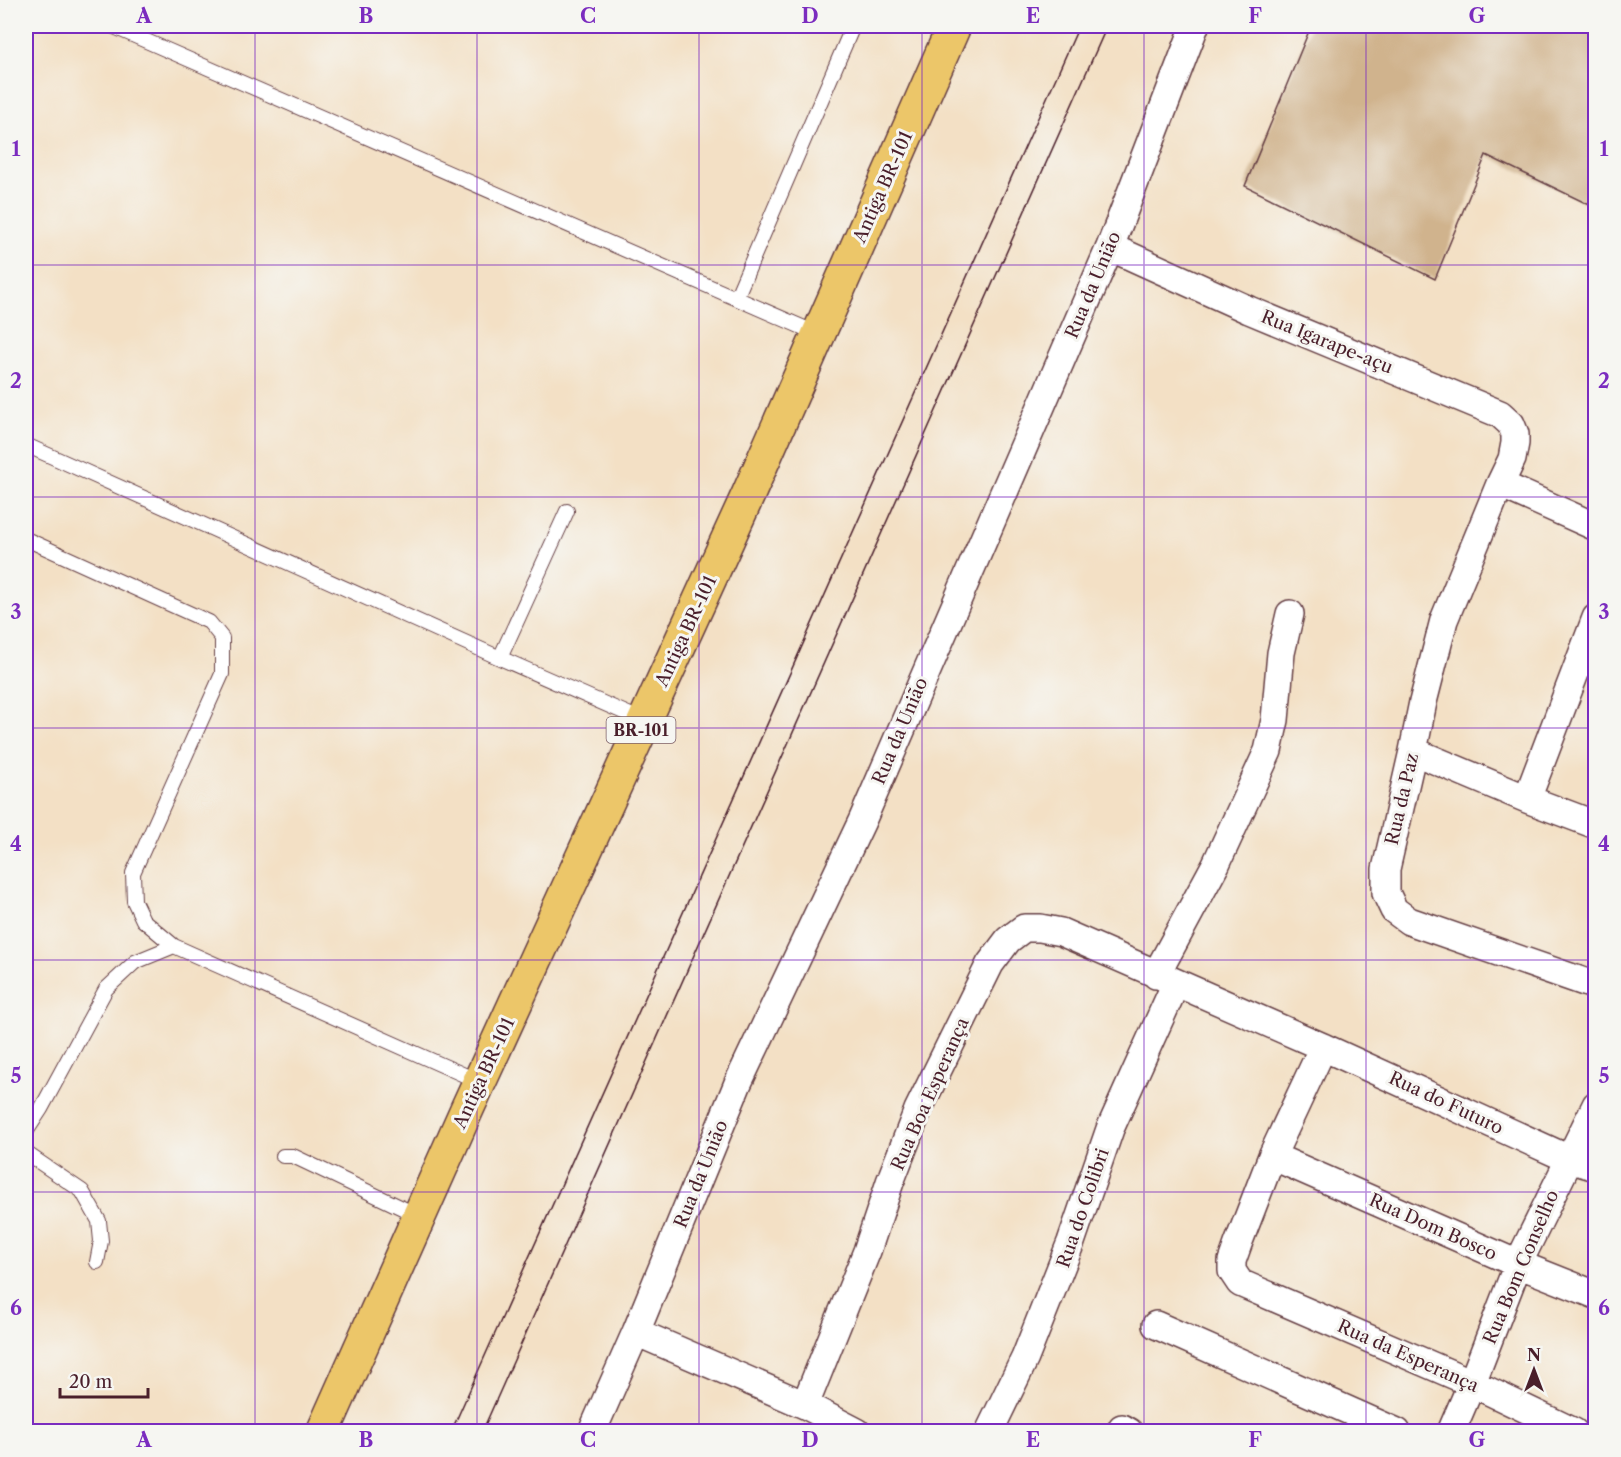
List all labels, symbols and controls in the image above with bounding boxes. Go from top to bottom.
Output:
text: A [135,4,152,28]
text: B [359,4,374,28]
text: C [580,4,596,28]
text: D [801,4,819,28]
text: E [1026,4,1040,28]
text: F [1248,4,1262,28]
text: G [1469,4,1486,28]
street label: Antiga BR-101 [848,127,918,247]
text: 1 [12,137,21,161]
text: 1 [1600,137,1609,161]
street label: Rua da União [1061,228,1125,342]
street label: Rua Igarape-açu [1258,306,1396,378]
text: 2 [10,369,22,393]
text: 2 [1598,369,1610,393]
street label: Antiga BR-101 [650,571,722,691]
text: 3 [10,600,22,624]
text: 3 [1598,600,1610,624]
street label: Rua da União [868,674,932,788]
road number: BR-101 [606,717,676,743]
street label: Rua da Paz [1381,751,1423,847]
text: 4 [10,832,22,856]
text: 4 [1598,832,1610,856]
street label: Antiga BR-101 [448,1013,520,1133]
street label: Rua Boa Esperança [886,1014,974,1174]
text: 5 [10,1064,22,1088]
text: 5 [1598,1064,1610,1088]
street label: Rua do Futuro [1385,1067,1507,1139]
street label: Rua da União [669,1117,733,1231]
street label: Rua do Colibri [1052,1145,1114,1271]
street label: Rua Bom Conselho [1479,1187,1563,1347]
street label: Rua Dom Bosco [1366,1189,1500,1265]
text: 6 [10,1296,22,1320]
text: 6 [1598,1296,1610,1320]
street label: Rua da Esperança [1334,1315,1482,1397]
north arrow [1504,1340,1564,1400]
text: N [1527,1345,1541,1365]
scale bar [60,1361,148,1399]
text: 20 m [69,1371,113,1393]
text: A [135,1428,152,1452]
text: B [359,1428,374,1452]
text: C [580,1428,596,1452]
text: D [801,1428,819,1452]
text: E [1026,1428,1040,1452]
text: F [1248,1428,1262,1452]
text: G [1469,1428,1486,1452]

